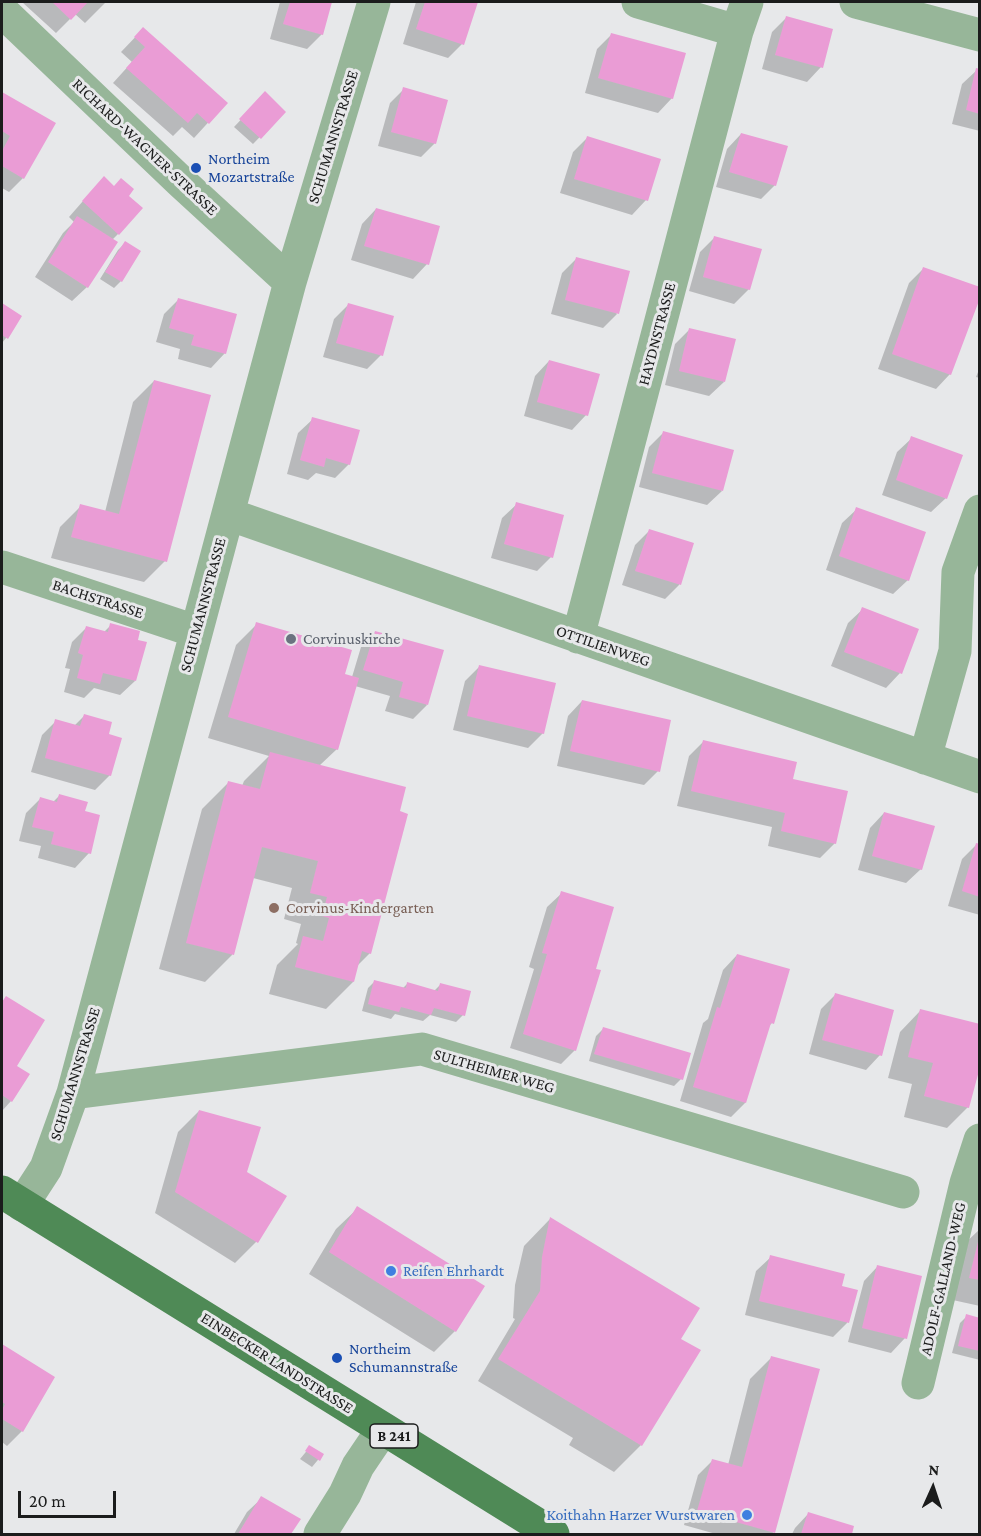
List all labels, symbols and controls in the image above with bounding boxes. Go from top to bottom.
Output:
street label: SCHUMANNSTRASSE [304,68,362,206]
street label: RICHARD-WAGNER-STRASSE [68,75,222,219]
place label: Northeim Mozartstraße [208,149,295,187]
marker: Northeim Mozartstraße [189,161,203,175]
street label: HAYDNSTRASSE [634,280,680,388]
street label: SCHUMANNSTRASSE [176,536,230,674]
street label: BACHSTRASSE [50,575,146,623]
street label: OTTILIENWEG [553,621,653,671]
place label: Corvinuskirche [303,629,400,649]
marker: Corvinuskirche [284,632,298,646]
place label: Corvinus-Kindergarten [286,898,434,918]
marker: Corvinus-Kindergarten [267,901,281,915]
street label: SCHUMANNSTRASSE [46,1005,104,1143]
street label: SULTHEIMER WEG [431,1045,557,1097]
street label: ADOLF-GALLAND-WEG [916,1200,970,1358]
place label: Reifen Ehrhardt [403,1261,504,1281]
marker: Reifen Ehrhardt [384,1264,398,1278]
street label: EINBECKER LANDSTRASSE [197,1308,357,1418]
place label: Northeim Schumannstraße [349,1339,458,1377]
marker: Northeim Schumannstraße [330,1351,344,1365]
road number: B 241 [370,1424,418,1448]
north arrow [903,1458,963,1518]
text: N [928,1461,940,1478]
scale bar [21,1479,118,1517]
text: 20 m [29,1491,66,1511]
place label: Koithahn Harzer Wurstwaren [546,1505,735,1525]
marker: Koithahn Harzer Wurstwaren [740,1508,754,1522]

